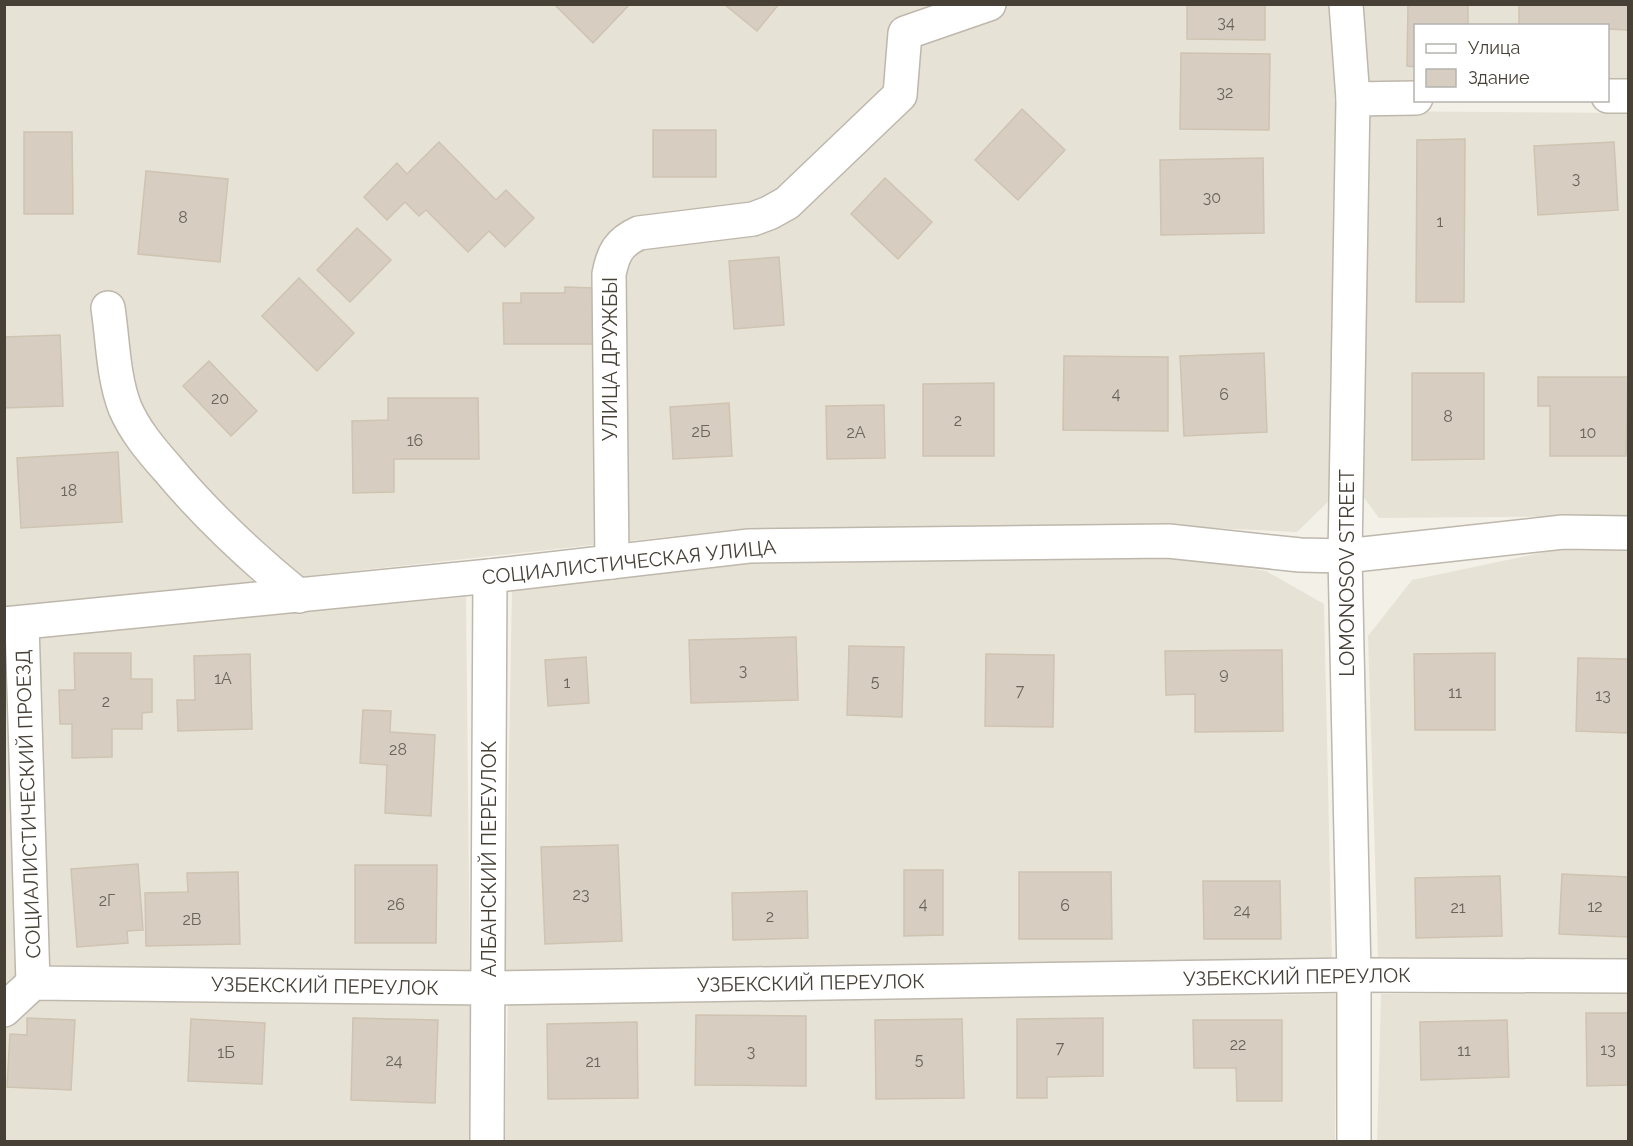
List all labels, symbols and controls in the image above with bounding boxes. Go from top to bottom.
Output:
house number: 34 [1217,13,1235,32]
legend [1414,24,1609,102]
text: Улица [1468,37,1520,58]
text: Здание [1468,67,1530,88]
house number: 32 [1217,83,1233,102]
house number: 3 [1572,169,1580,188]
house number: 30 [1203,188,1221,207]
house number: 8 [178,208,188,227]
house number: 1 [1437,212,1444,231]
street label: УЛИЦА ДРУЖБЫ [598,277,622,441]
house number: 4 [1112,384,1121,403]
house number: 6 [1219,385,1229,404]
house number: 20 [211,389,229,408]
house number: 8 [1443,407,1453,426]
house number: 2 [954,411,962,430]
house number: 2Б [692,422,710,441]
house number: 2А [846,423,866,442]
house number: 10 [1580,423,1596,442]
house number: 16 [407,431,423,450]
street label: LOMONOSOV STREET [1335,469,1359,677]
house number: 18 [61,481,77,500]
street label: СОЦИАЛИСТИЧЕСКАЯ УЛИЦА [481,535,778,589]
street label: СОЦИАЛИСТИЧЕСКИЙ ПРОЕЗД [11,649,45,959]
house number: 3 [739,661,747,680]
house number: 9 [1219,664,1229,683]
house number: 1А [214,669,232,688]
house number: 5 [871,672,880,691]
house number: 1 [564,673,571,692]
house number: 7 [1016,681,1025,700]
house number: 11 [1448,683,1462,702]
house number: 13 [1595,686,1611,705]
house number: 2 [102,692,110,711]
house number: 28 [389,740,407,759]
street label: АЛБАНСКИЙ ПЕРЕУЛОК [477,740,501,977]
house number: 23 [573,885,589,904]
house number: 2Г [99,891,115,910]
house number: 4 [919,894,928,913]
house number: 26 [387,895,405,914]
house number: 6 [1060,896,1070,915]
house number: 12 [1587,897,1603,916]
house number: 21 [1450,898,1466,917]
house number: 24 [1233,901,1251,920]
house number: 2 [766,907,774,926]
house number: 2В [183,910,202,929]
street label: УЗБЕКСКИЙ ПЕРЕУЛОК [1183,963,1411,991]
street label: УЗБЕКСКИЙ ПЕРЕУЛОК [697,969,925,997]
street label: УЗБЕКСКИЙ ПЕРЕУЛОК [211,972,439,1000]
house number: 22 [1230,1035,1246,1054]
house number: 7 [1056,1038,1065,1057]
house number: 13 [1600,1040,1616,1059]
house number: 11 [1457,1041,1471,1060]
house number: 3 [747,1042,755,1061]
house number: 1Б [217,1043,235,1062]
house number: 5 [915,1050,924,1069]
house number: 24 [385,1051,403,1070]
house number: 21 [585,1052,601,1071]

